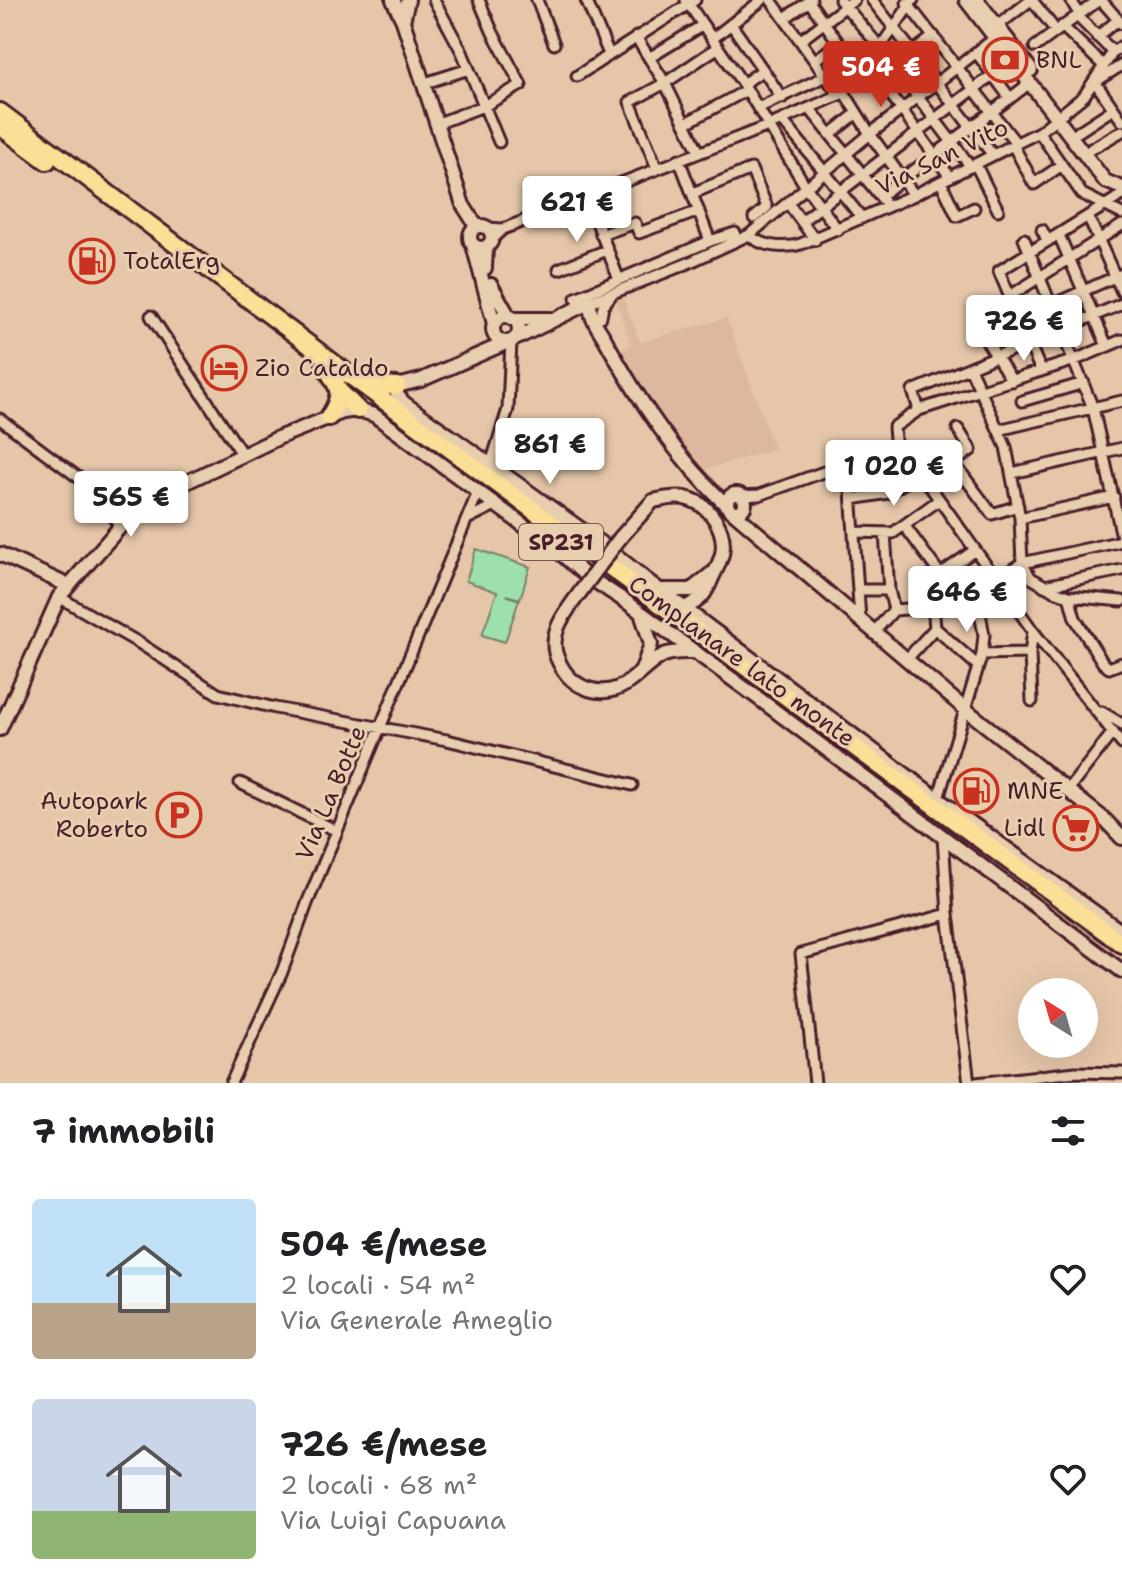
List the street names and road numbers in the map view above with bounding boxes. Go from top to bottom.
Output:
street label: Via San Vito [870,111,1014,203]
road number: SP231 [519,524,603,560]
street label: Complanare lato monte [622,568,862,754]
street label: Via La Botte [288,721,374,865]

